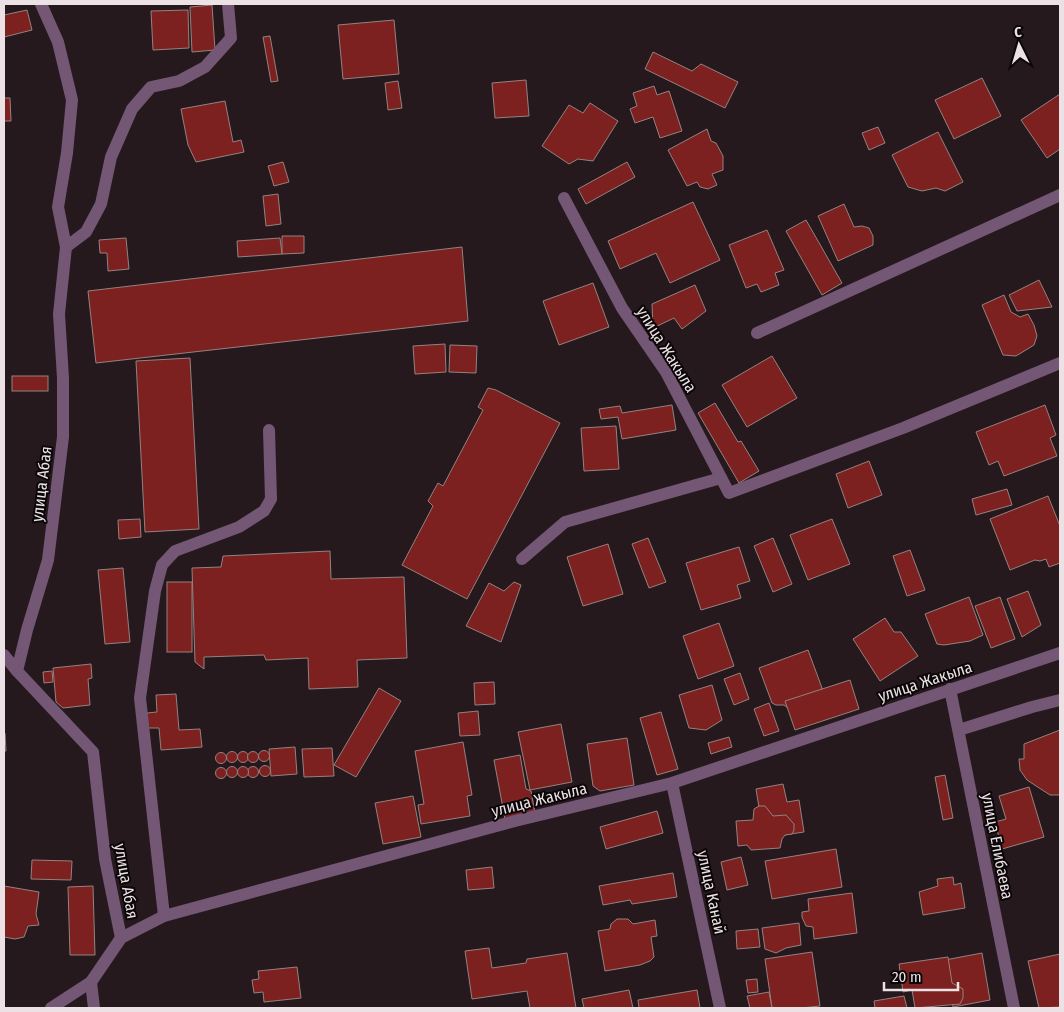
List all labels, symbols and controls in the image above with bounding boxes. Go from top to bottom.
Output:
north arrow [994,20,1044,70]
text: С [1014,24,1023,41]
street label: улица Жакыла [633,303,701,396]
street label: улица Абая [27,445,56,523]
street label: улица Жакыла [876,657,975,706]
street label: улица Жакыла [489,778,589,821]
street label: улица Елибаева [978,791,1017,901]
street label: улица Абая [111,842,142,920]
street label: улица Канай [693,849,730,936]
scale bar [884,960,958,992]
text: 20 m [892,968,922,986]

